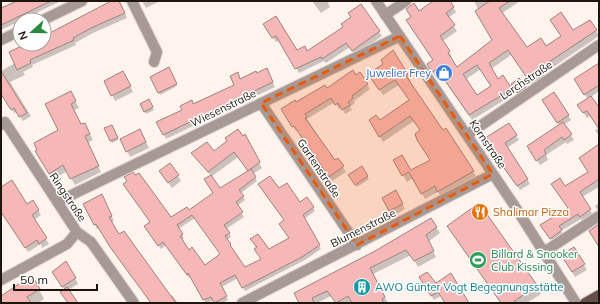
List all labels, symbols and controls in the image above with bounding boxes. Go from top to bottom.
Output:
north arrow [12,12,52,52]
text: N [15,29,31,42]
street label: Lerchstraße [497,57,555,103]
shop icon: Juwelier Frey [434,63,454,83]
place label: Juwelier Frey [366,66,431,80]
street label: Wiesenstraße [188,86,258,130]
street label: Kornstraße [466,117,510,171]
street label: Gartenstraße [294,136,344,200]
street label: Ringstraße [47,170,89,224]
restaurant icon: Shalimar Pizza [470,202,490,222]
place label: Shalimar Pizza [493,205,569,219]
street label: Blumenstraße [328,206,398,250]
place label: Billard & Snooker Club Kissing [491,247,578,274]
sports icon: Billard & Snooker Club Kissing [468,250,488,270]
scale bar [14,266,97,292]
text: 50 m [20,272,48,287]
building icon: AWO Günter Vogt Begegnungsstätte [352,277,372,297]
place label: AWO Günter Vogt Begegnungsstätte [375,280,563,294]

